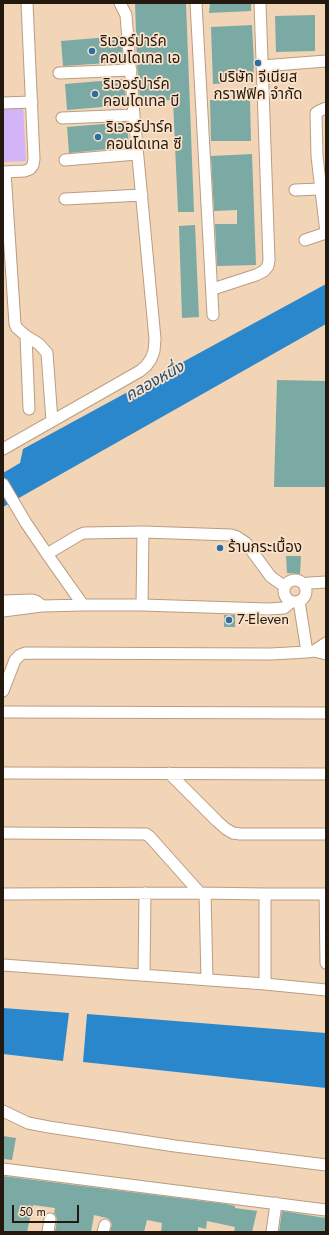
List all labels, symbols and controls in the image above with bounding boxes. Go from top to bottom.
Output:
place label: ริเวอร์ปาร์ค คอนโดเทล เอ [100,33,180,68]
marker: ริเวอร์ปาร์ค คอนโดเทล เอ [87,46,97,56]
marker: บริษัท จีเนียส กราฟฟิค จำกัด [253,58,263,68]
place label: บริษัท จีเนียส กราฟฟิค จำกัด [214,69,302,104]
place label: ริเวอร์ปาร์ค คอนโดเทล บี [103,76,179,111]
marker: ริเวอร์ปาร์ค คอนโดเทล บี [90,89,100,99]
place label: ริเวอร์ปาร์ค คอนโดเทล ซี [106,119,182,154]
marker: ริเวอร์ปาร์ค คอนโดเทล ซี [93,132,103,142]
water label: คลองหนึ่ง [122,358,188,406]
place label: ร้านกระเบื้อง [228,539,302,557]
marker: ร้านกระเบื้อง [215,543,225,553]
place label: 7-Eleven [237,611,289,629]
marker: 7-Eleven [224,615,234,625]
scale bar [14,1197,81,1223]
text: 50 m [19,1203,46,1221]

